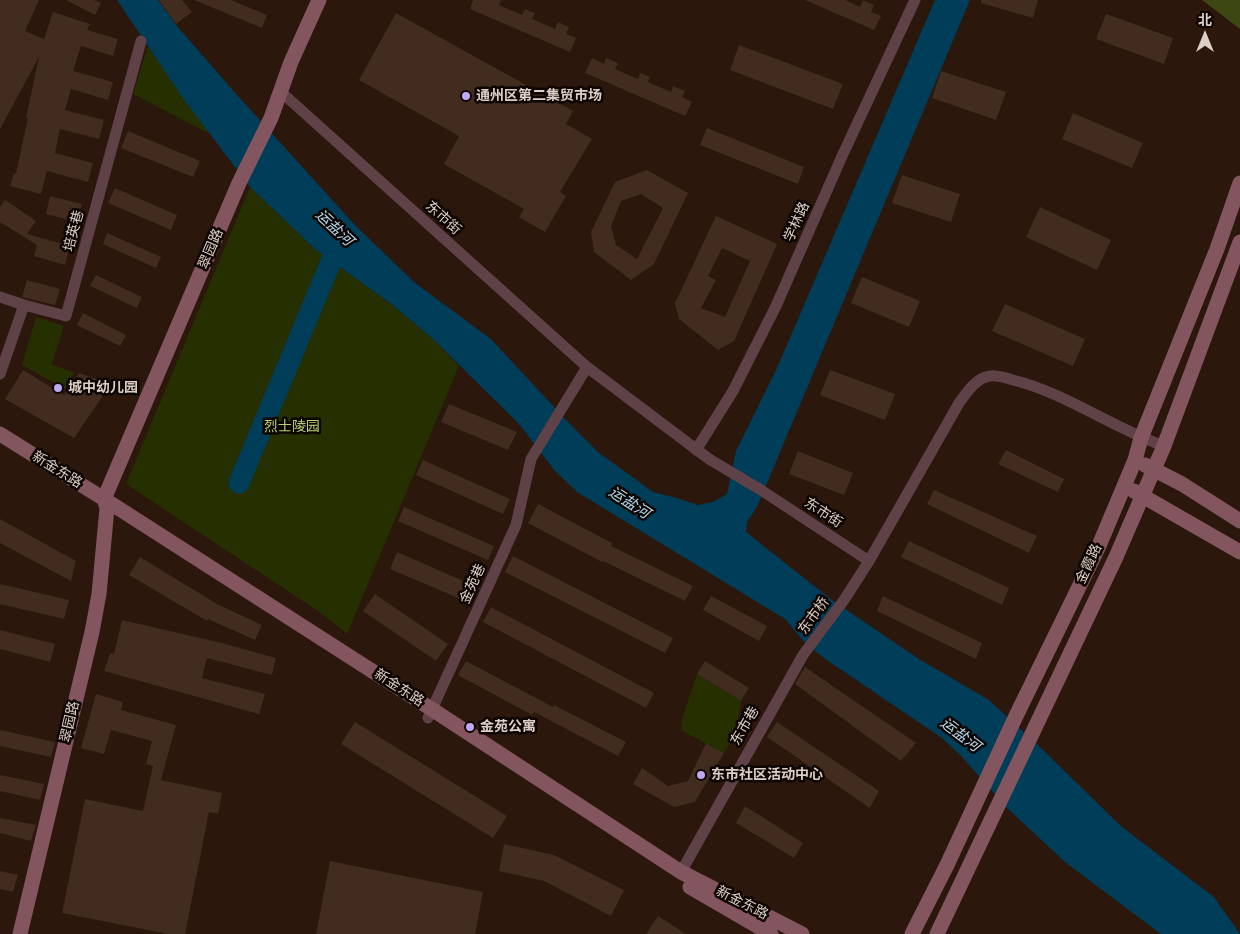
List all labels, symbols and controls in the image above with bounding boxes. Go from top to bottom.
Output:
north arrow [1180,10,1230,60]
text: 北 [1198,10,1212,29]
place label: 通州区第二集贸市场 [476,88,602,104]
marker: 通州区第二集贸市场 [460,90,472,102]
street label: 东市街 [422,198,464,238]
street label: 学林路 [781,199,813,245]
water label: 运盐河 [311,206,357,250]
street label: 培英巷 [60,209,88,253]
street label: 翠园路 [195,226,227,272]
place label: 城中幼儿园 [68,380,138,396]
marker: 城中幼儿园 [52,382,64,394]
park label: 烈士陵园 [264,419,320,435]
street label: 新金东路 [29,448,85,492]
water label: 运盐河 [605,483,653,523]
street label: 东市街 [801,495,845,531]
street label: 金霞路 [1073,541,1105,587]
street label: 金苑巷 [457,561,489,607]
street label: 东市桥 [795,594,833,638]
street label: 新金东路 [371,666,427,710]
street label: 翠园路 [57,700,83,744]
street label: 东市巷 [727,704,763,748]
water label: 运盐河 [937,714,983,756]
place label: 金苑公寓 [480,719,536,735]
marker: 金苑公寓 [464,721,476,733]
place label: 东市社区活动中心 [711,767,823,783]
marker: 东市社区活动中心 [695,769,707,781]
street label: 新金东路 [713,883,771,923]

